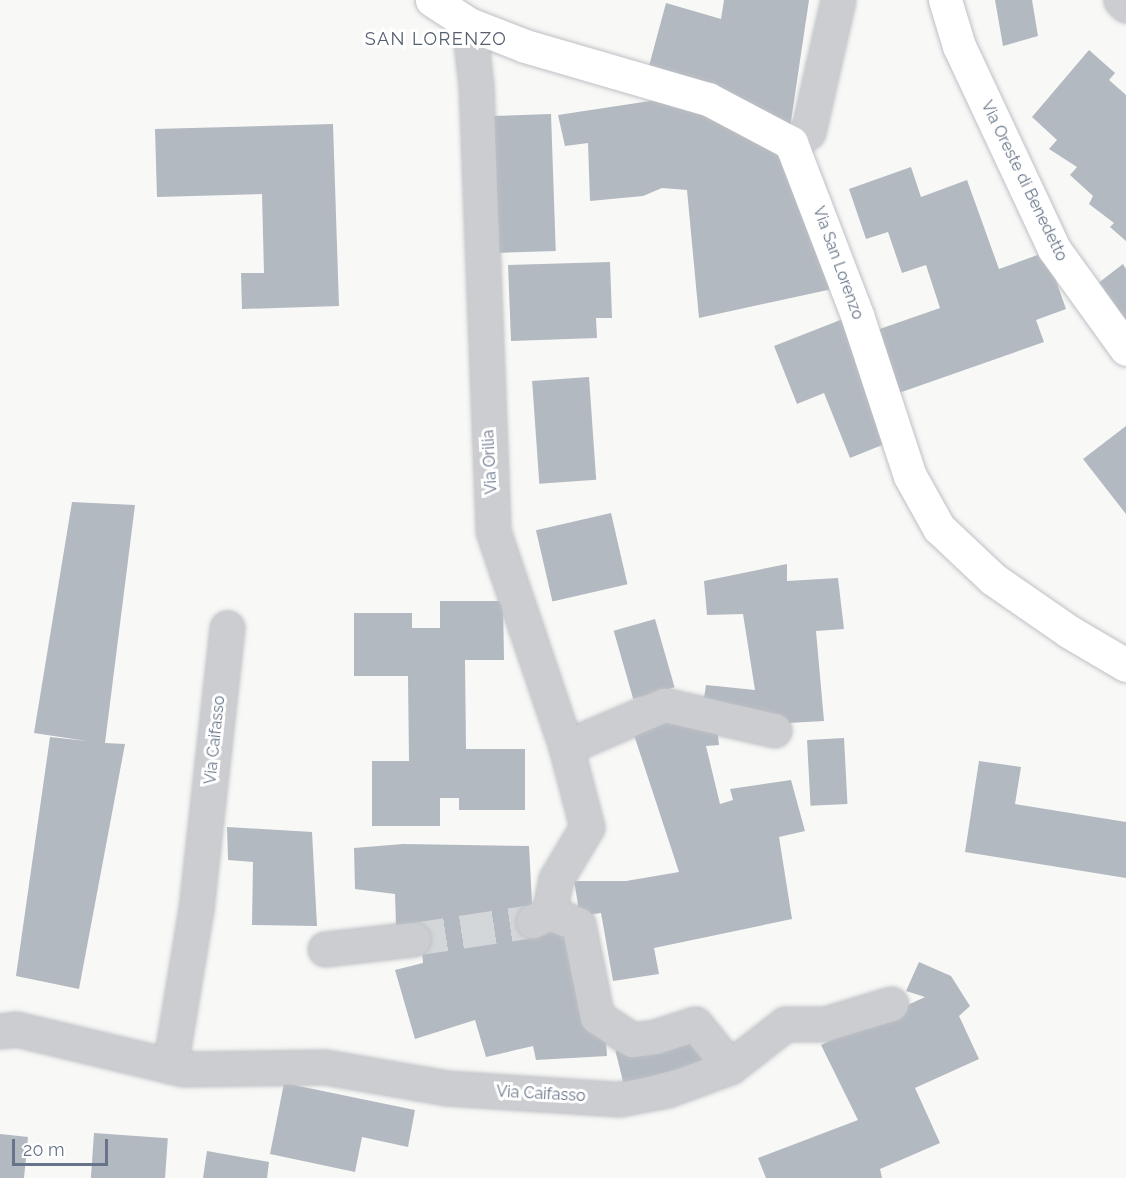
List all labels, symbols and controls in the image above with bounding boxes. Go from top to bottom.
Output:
district label: SAN LORENZO [365,28,507,50]
street label: Via Oreste di Benedetto [977,98,1071,264]
street label: Via San Lorenzo [809,204,867,322]
street label: Via Orilia [479,429,501,495]
street label: Via Caifasso [201,695,229,785]
street label: Via Caifasso [496,1082,586,1106]
scale bar [15,1127,111,1165]
text: 20 m [23,1139,65,1160]

